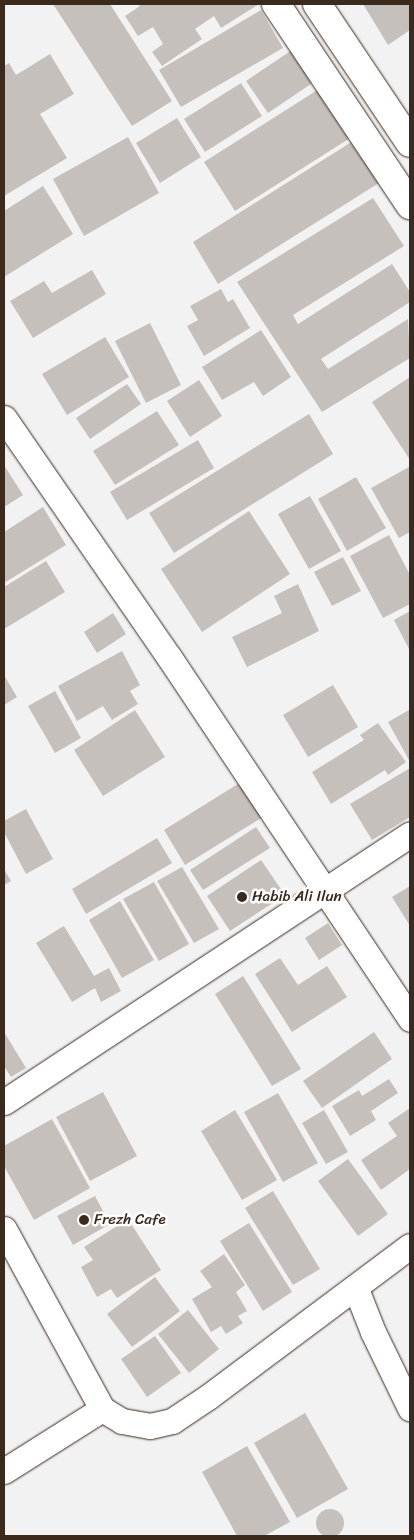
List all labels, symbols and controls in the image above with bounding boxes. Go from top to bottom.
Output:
place label: Habib Ali Ilun [252,888,343,906]
marker: Habib Ali Ilun [236,891,248,903]
place label: Frezh Cafe [94,1211,166,1229]
marker: Frezh Cafe [78,1214,90,1226]

